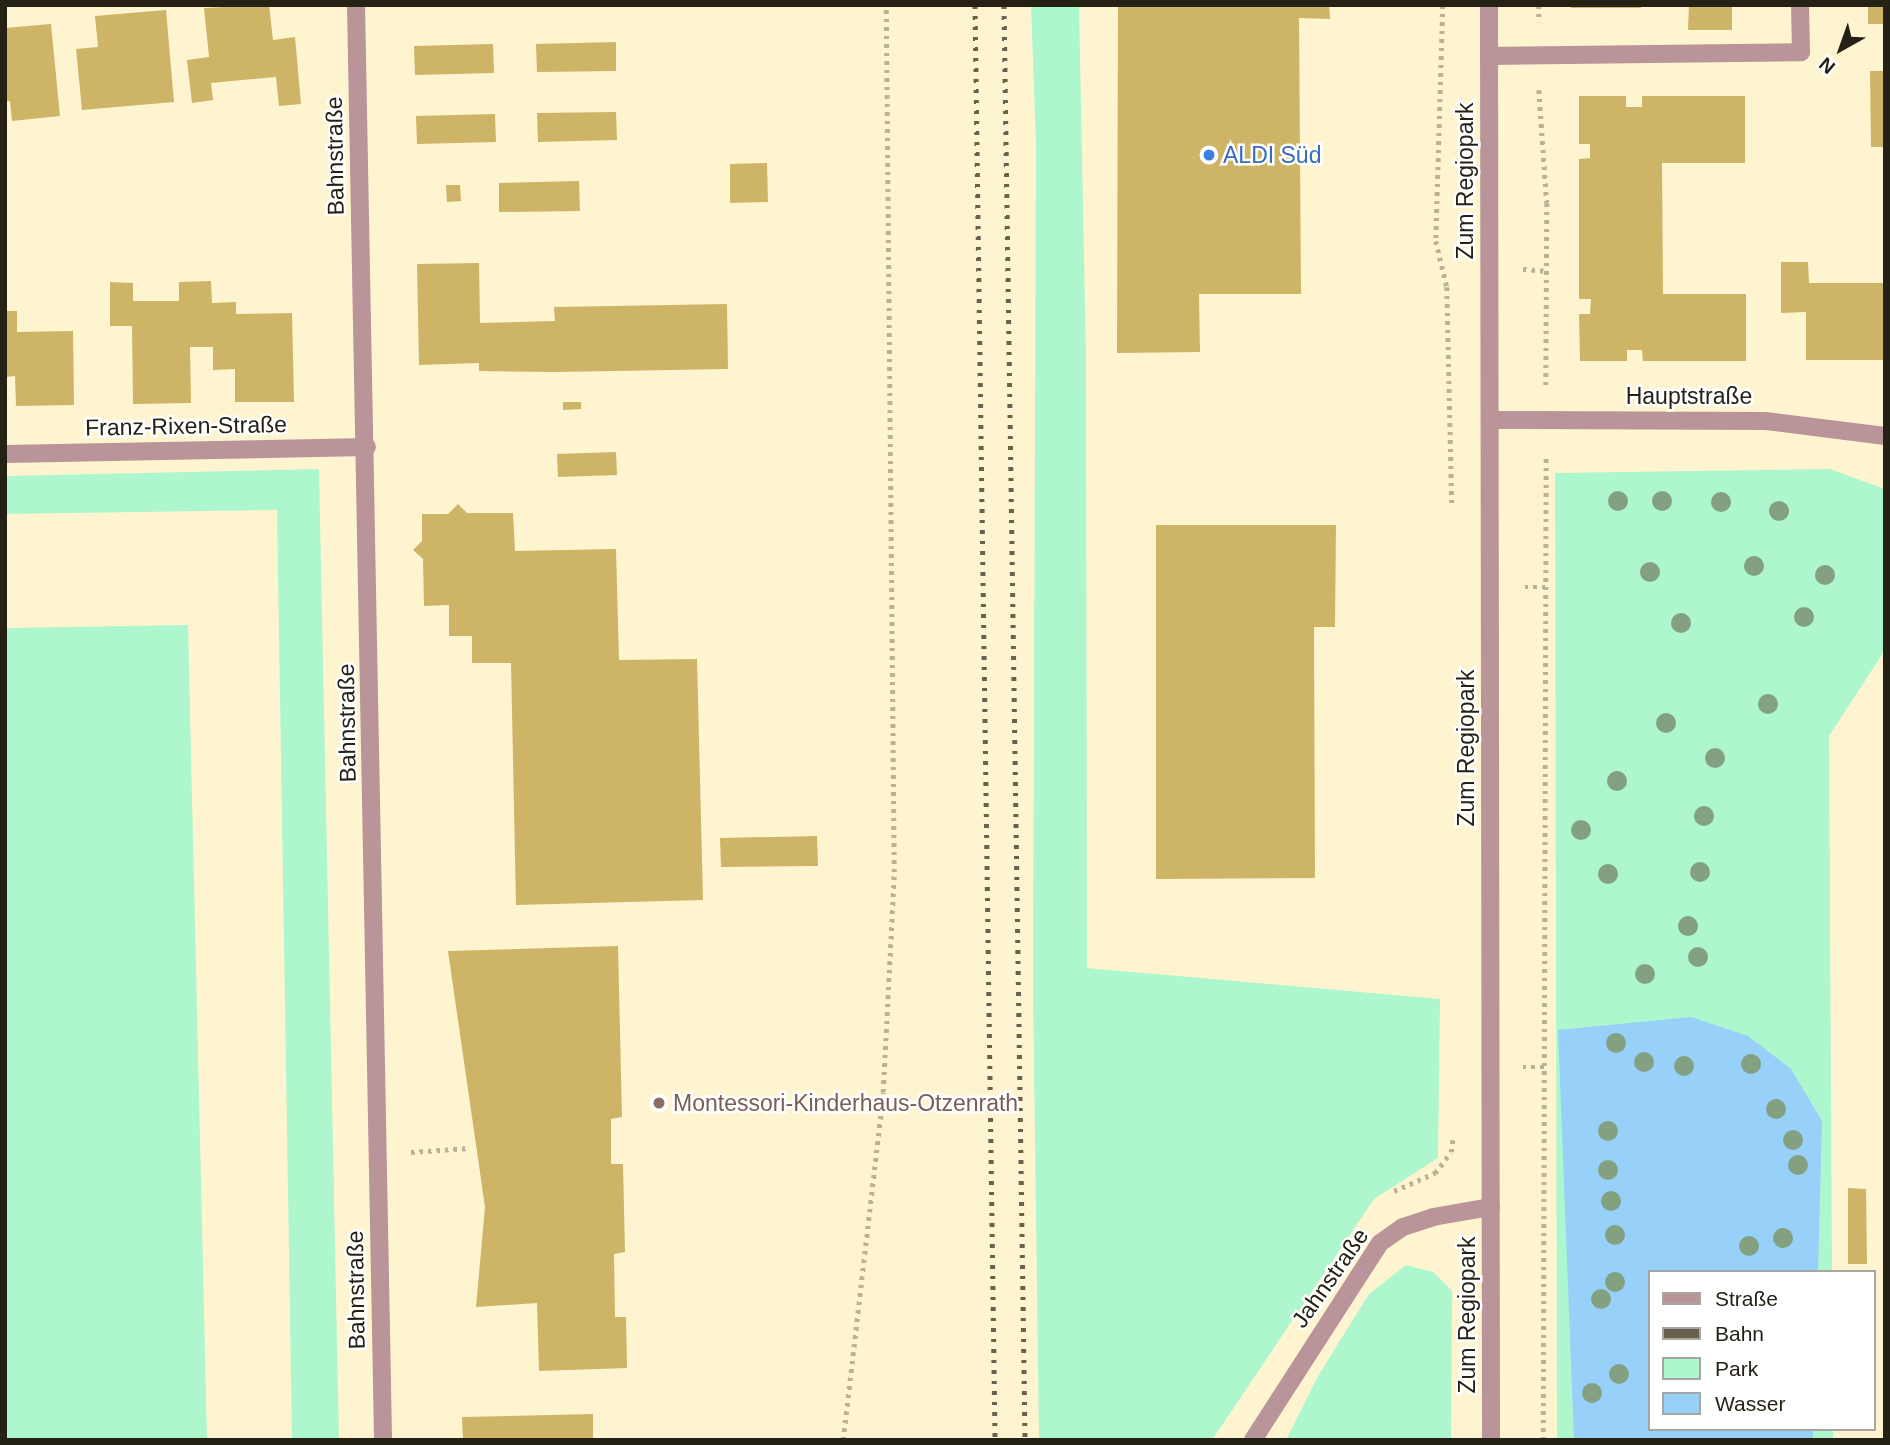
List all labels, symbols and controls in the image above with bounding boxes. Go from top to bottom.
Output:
north arrow [1806,14,1876,84]
text: N [1815,53,1839,78]
street label: Bahnstraße [320,96,350,216]
street label: Zum Regiopark [1451,102,1479,260]
place label: ALDI Süd [1223,141,1321,169]
marker: ALDI Süd [1201,147,1217,163]
street label: Hauptstraße [1626,382,1752,410]
street label: Franz-Rixen-Straße [85,410,287,442]
street label: Bahnstraße [332,663,362,783]
street label: Zum Regiopark [1452,669,1480,827]
place label: Montessori-Kinderhaus-Otzenrath [673,1089,1018,1117]
marker: Montessori-Kinderhaus-Otzenrath [651,1095,667,1111]
street label: Jahnstraße [1286,1223,1374,1333]
street label: Bahnstraße [341,1230,371,1350]
street label: Zum Regiopark [1453,1236,1481,1394]
legend [1648,1270,1876,1431]
text: Straße [1715,1287,1778,1310]
text: Bahn [1715,1322,1764,1345]
text: Park [1715,1357,1758,1380]
text: Wasser [1715,1392,1785,1415]

